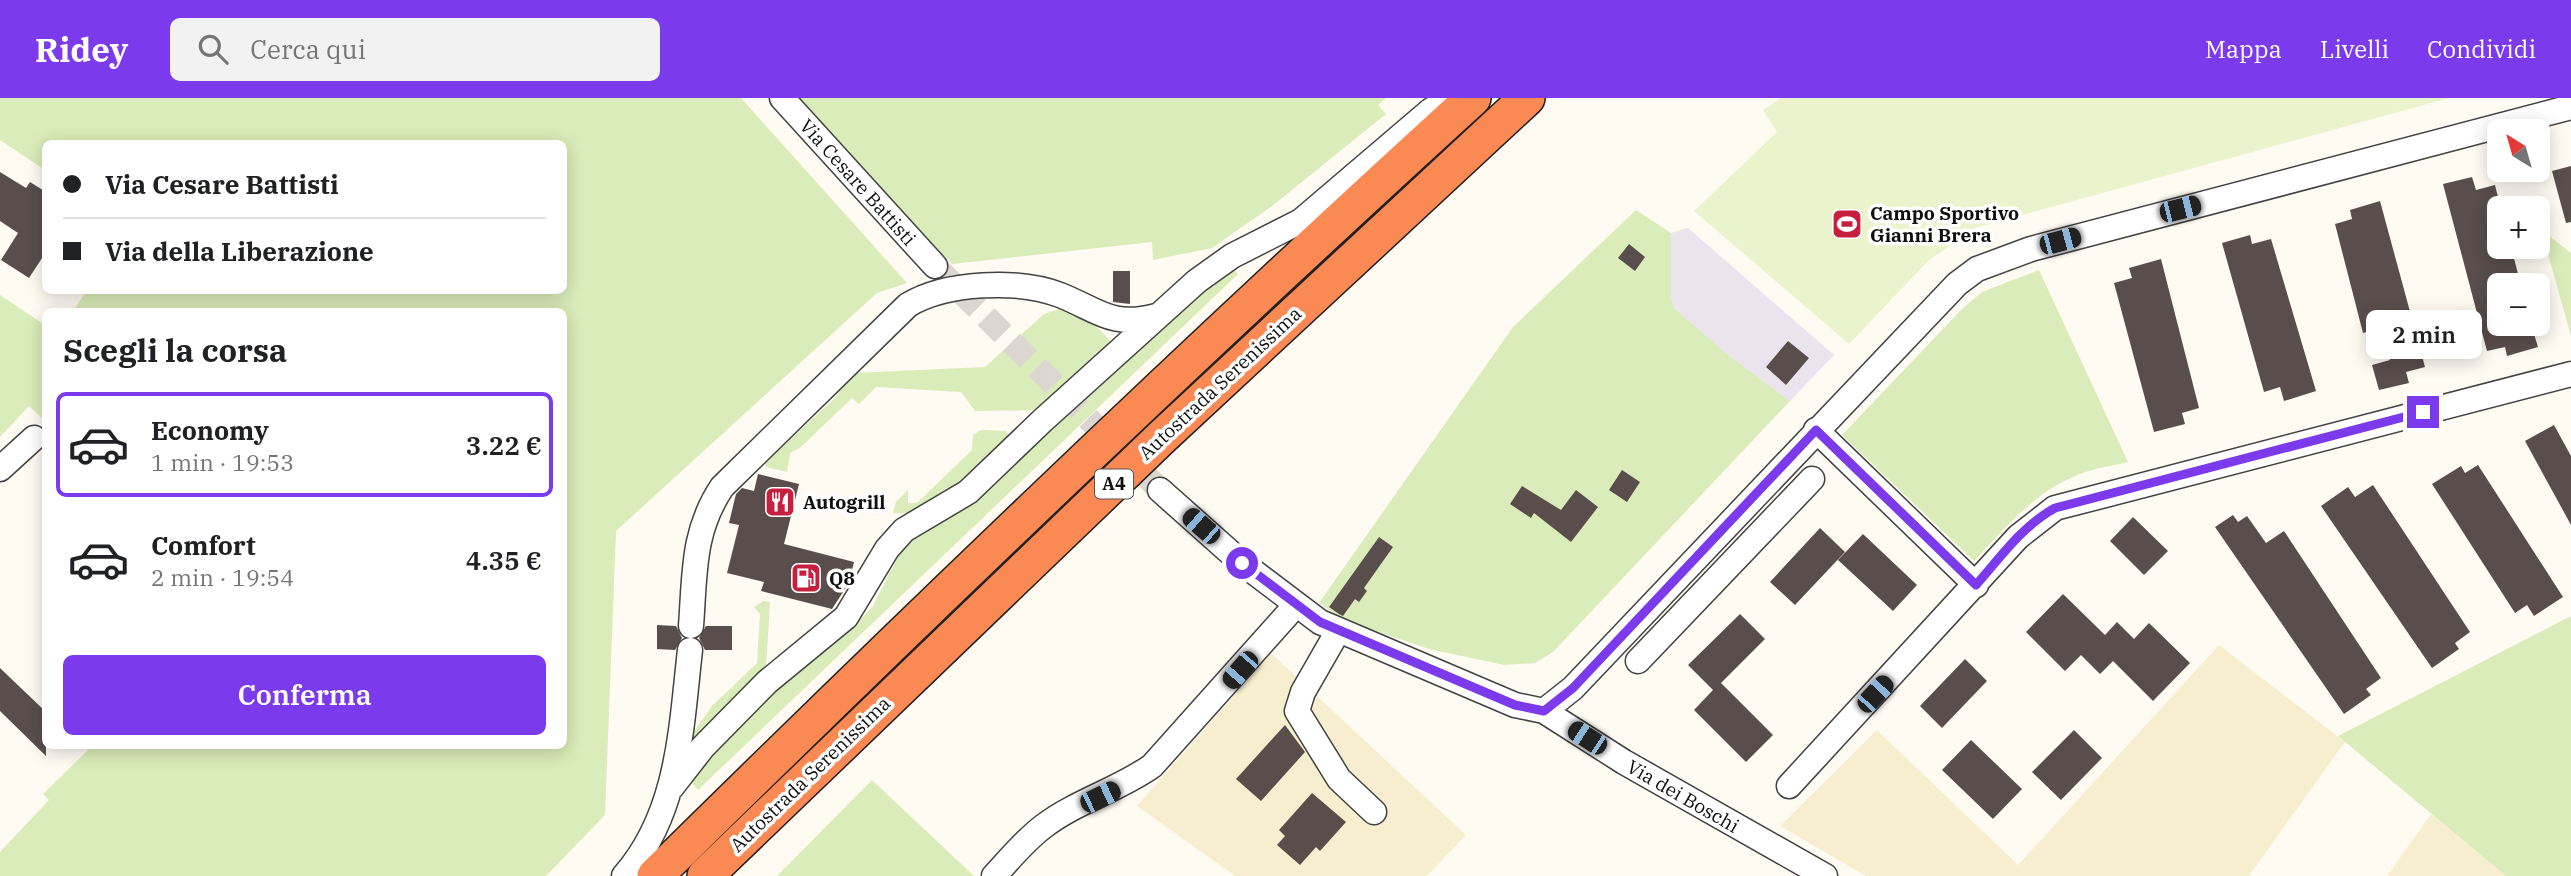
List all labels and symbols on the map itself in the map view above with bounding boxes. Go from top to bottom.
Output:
street label: Via Cesare Battisti [795,114,921,250]
north arrow [2487,119,2550,182]
car [2158,194,2203,224]
place label: Campo Sportivo Gianni Brera [1870,201,2019,247]
sports icon: Campo Sportivo Gianni Brera [1830,207,1864,241]
car [2037,225,2084,257]
street label: Autostrada Serenissima [1134,301,1306,465]
callout: 2 min [2365,310,2481,360]
route end [2407,396,2439,428]
road number: A4 [1095,470,1133,498]
restaurant icon: Autogrill [763,485,797,519]
place label: Autogrill [803,490,885,514]
car [1179,504,1224,548]
route start [1226,547,1258,579]
fuel station icon: Q8 [789,561,823,595]
place label: Q8 [829,566,855,590]
car [1219,647,1262,693]
car [1853,671,1898,717]
street label: Autostrada Serenissima [725,691,895,857]
car [1564,718,1611,758]
street label: Via dei Boschi [1623,754,1743,838]
car [1077,778,1124,816]

